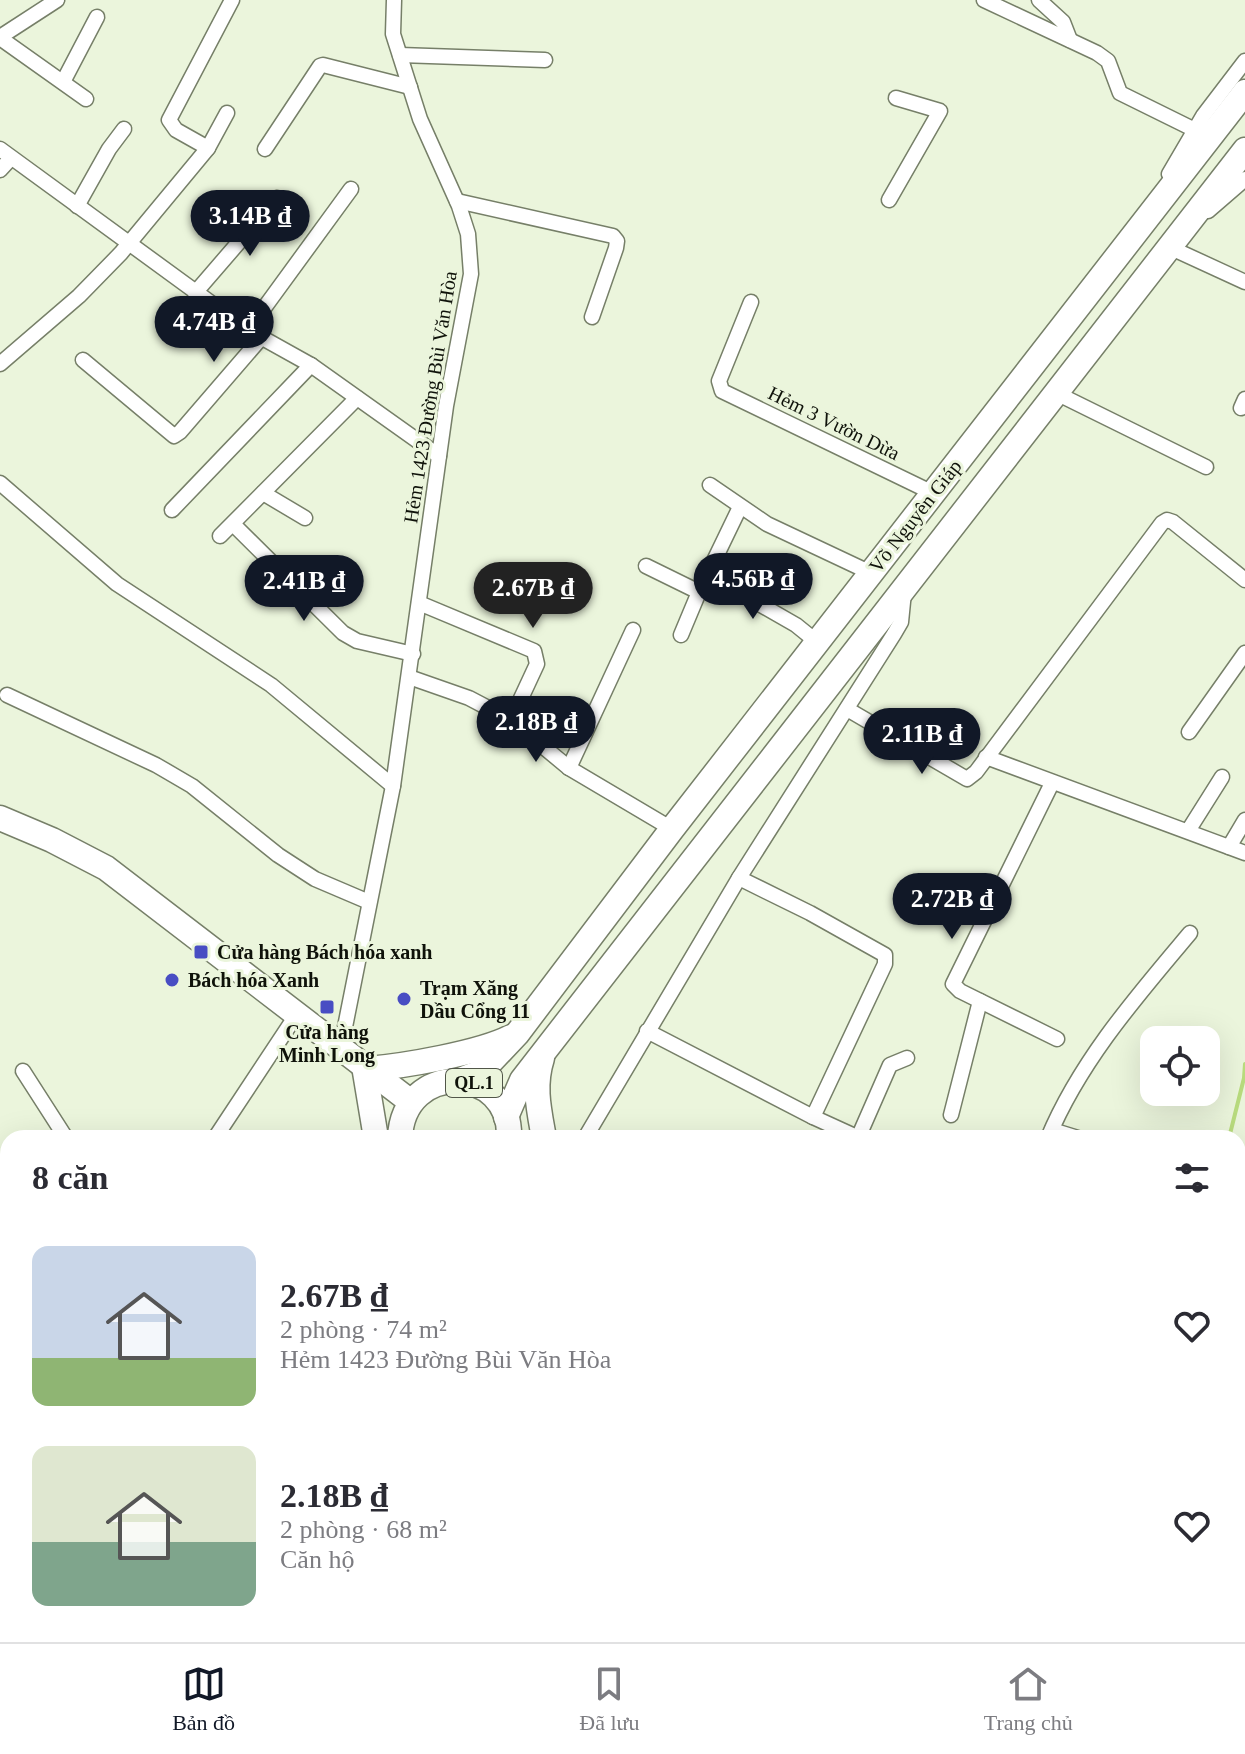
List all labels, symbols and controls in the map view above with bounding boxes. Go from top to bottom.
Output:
pin: 3.14B ₫ [176,190,324,258]
text: 3.14B ₫ [209,201,291,230]
street label: Hẻm 1423 Đường Bùi Văn Hòa [399,269,462,525]
pin: 4.74B ₫ [140,296,288,364]
text: 4.74B ₫ [173,307,255,336]
street label: Hẻm 3 Vườn Dừa [765,382,903,464]
street label: Võ Nguyên Giáp [864,455,967,577]
pin: 4.56B ₫ [679,553,827,621]
pin: 2.41B ₫ [230,555,378,623]
pin: 2.67B ₫ [459,562,607,630]
text: 4.56B ₫ [712,564,794,593]
text: 2.41B ₫ [263,566,345,595]
text: 2.67B ₫ [492,573,574,602]
pin: 2.18B ₫ [462,696,610,764]
text: 2.18B ₫ [495,707,577,736]
pin: 2.11B ₫ [848,708,996,776]
text: 2.11B ₫ [881,719,963,748]
pin: 2.72B ₫ [878,873,1026,941]
text: 2.72B ₫ [911,884,993,913]
place label: Cửa hàng Bách hóa xanh [217,941,432,964]
marker: Cửa hàng Bách hóa xanh [192,943,210,961]
place label: Bách hóa Xanh [188,969,319,991]
marker: Bách hóa Xanh [163,971,181,989]
place label: Trạm Xăng Dầu Cổng 11 [420,977,530,1023]
marker: Trạm Xăng Dầu Cổng 11 [395,990,413,1008]
marker: Cửa hàng Minh Long [318,998,336,1016]
place label: Cửa hàng Minh Long [279,1021,375,1067]
map controls [1140,1026,1220,1106]
button: locate [1140,1026,1220,1106]
road number: QL.1 [446,1069,502,1097]
icon: filters [1170,1156,1214,1200]
text: 8 căn [32,1159,109,1196]
text: 2.67B ₫ [280,1277,388,1314]
icon: home [96,1278,192,1374]
icon: heart [1170,1304,1214,1348]
text: 2 phòng · 74 m² [280,1315,447,1344]
text: Hẻm 1423 Đường Bùi Văn Hòa [280,1345,611,1374]
text: 2.18B ₫ [280,1477,388,1514]
icon: home [96,1478,192,1574]
icon: heart [1170,1504,1214,1548]
text: 2 phòng · 68 m² [280,1515,447,1544]
text: Căn hộ [280,1545,354,1574]
tab: Bản đồ [172,1662,235,1736]
tab: Đã lưu [579,1662,640,1736]
tab: Trang chủ [984,1662,1073,1736]

